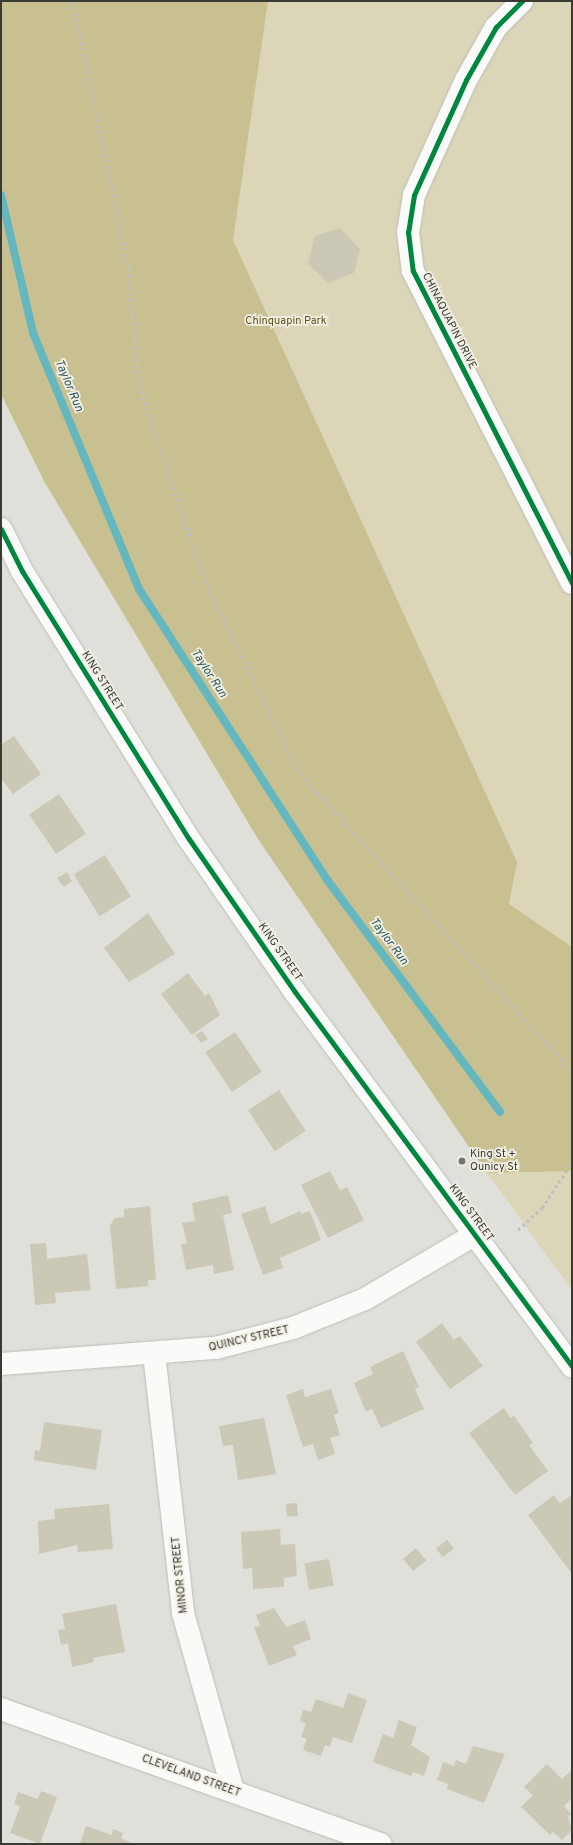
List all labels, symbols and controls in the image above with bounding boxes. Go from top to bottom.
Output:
street label: CHINAQUAPIN DRIVE [419,271,479,371]
park label: Chinquapin Park [245,314,327,328]
water label: Taylor Run [51,358,85,414]
water label: Taylor Run [187,647,229,701]
street label: KING STREET [78,649,126,713]
water label: Taylor Run [366,916,410,968]
street label: KING STREET [255,920,305,984]
place label: King St + Qunicy St [470,1148,518,1174]
marker: King St + Qunicy St [457,1156,467,1166]
street label: KING STREET [446,1182,496,1244]
street label: QUINCY STREET [207,1323,291,1355]
street label: MINOR STREET [169,1536,191,1614]
street label: CLEVELAND STREET [140,1752,242,1800]

